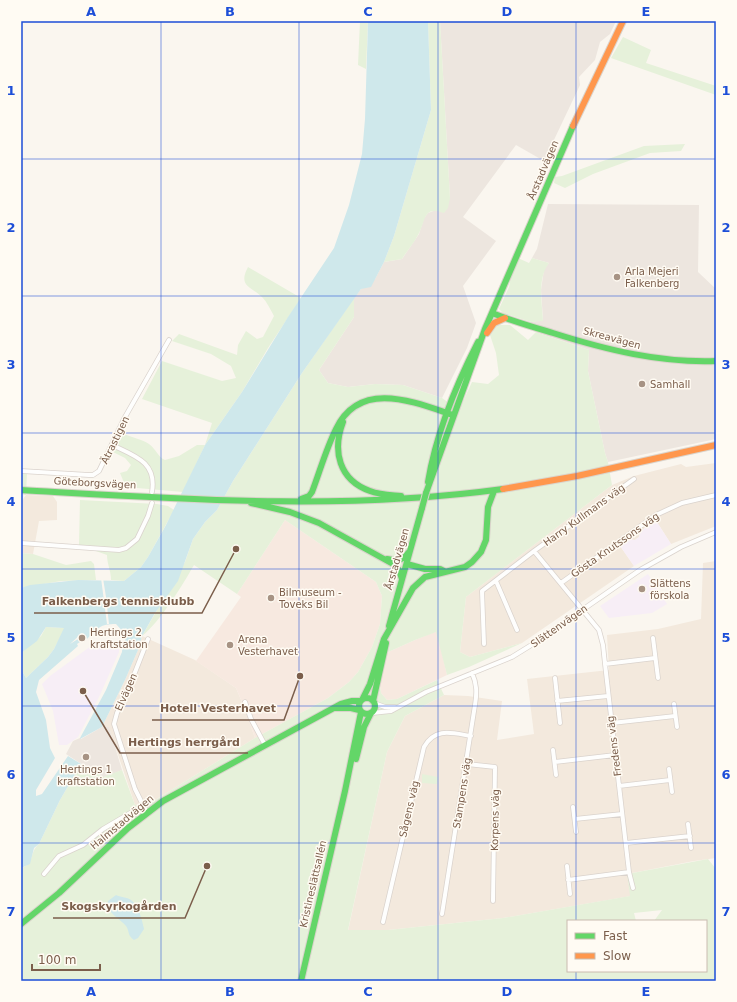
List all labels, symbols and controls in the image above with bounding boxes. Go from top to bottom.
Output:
text: A [86,4,96,19]
text: B [225,4,235,19]
text: C [363,4,373,19]
text: D [502,4,513,19]
text: E [642,4,650,19]
text: 1 [6,83,16,98]
text: 1 [721,83,731,98]
street label: Årstadvägen [525,138,560,201]
text: 2 [6,220,16,235]
text: 2 [721,220,731,235]
place label: Arla Mejeri Falkenberg [625,266,679,289]
marker: Arla Mejeri Falkenberg [612,272,622,282]
street label: Skreavägen [582,325,642,351]
text: 3 [6,357,16,372]
text: 3 [721,357,731,372]
marker: Samhall [637,379,647,389]
place label: Samhall [650,379,690,390]
street label: Ätrastigen [98,414,131,466]
street label: Göteborgsvägen [53,475,137,491]
street label: Harry Kullmans väg [541,482,627,548]
text: 4 [6,494,16,509]
text: 4 [721,494,731,509]
street label: Gösta Knutssons väg [569,510,661,580]
street label: Årstadvägen [382,527,411,591]
place label: Slättens förskola [650,578,691,601]
marker: Slättens förskola [637,584,647,594]
place label: Bilmuseum - Toveks Bil [278,587,342,610]
callout: Falkenbergs tennisklubb [34,590,202,613]
marker: Bilmuseum - Toveks Bil [266,593,276,603]
text: Falkenbergs tennisklubb [42,595,194,608]
street label: Slättenvägen [529,602,589,650]
place label: Hertings 2 kraftstation [90,627,148,650]
text: 5 [6,630,16,645]
text: 5 [721,630,731,645]
marker: Hertings 2 kraftstation [77,633,87,643]
place label: Arena Vesterhavet [238,634,298,657]
marker: Arena Vesterhavet [225,640,235,650]
street label: Elvägen [113,671,139,713]
callout: Hotell Vesterhavet [152,697,284,720]
text: Hotell Vesterhavet [160,702,276,715]
street label: Fredens väg [605,715,623,777]
callout: Hertings herrgård [120,730,248,753]
text: Hertings herrgård [128,736,240,749]
marker: Hertings 1 kraftstation [81,752,91,762]
street label: Stampens väg [451,757,473,829]
place label: Hertings 1 kraftstation [57,764,115,787]
text: 6 [6,767,16,782]
text: 6 [721,767,731,782]
street label: Sågens väg [396,779,421,839]
street label: Korpens väg [489,789,501,851]
street label: Halmstadvägen [88,793,156,851]
street label: Kristineslättsallén [298,839,328,929]
callout: Skogskyrkogården [53,895,185,918]
text: Skogskyrkogården [61,900,177,913]
text: 7 [6,904,16,919]
text: 7 [721,904,731,919]
legend [567,920,707,972]
text: Fast [603,929,627,943]
scale bar [32,946,100,972]
text: Slow [603,949,631,963]
text: 100 m [38,953,76,967]
text: A [86,984,96,999]
text: B [225,984,235,999]
text: C [363,984,373,999]
text: D [502,984,513,999]
text: E [642,984,650,999]

